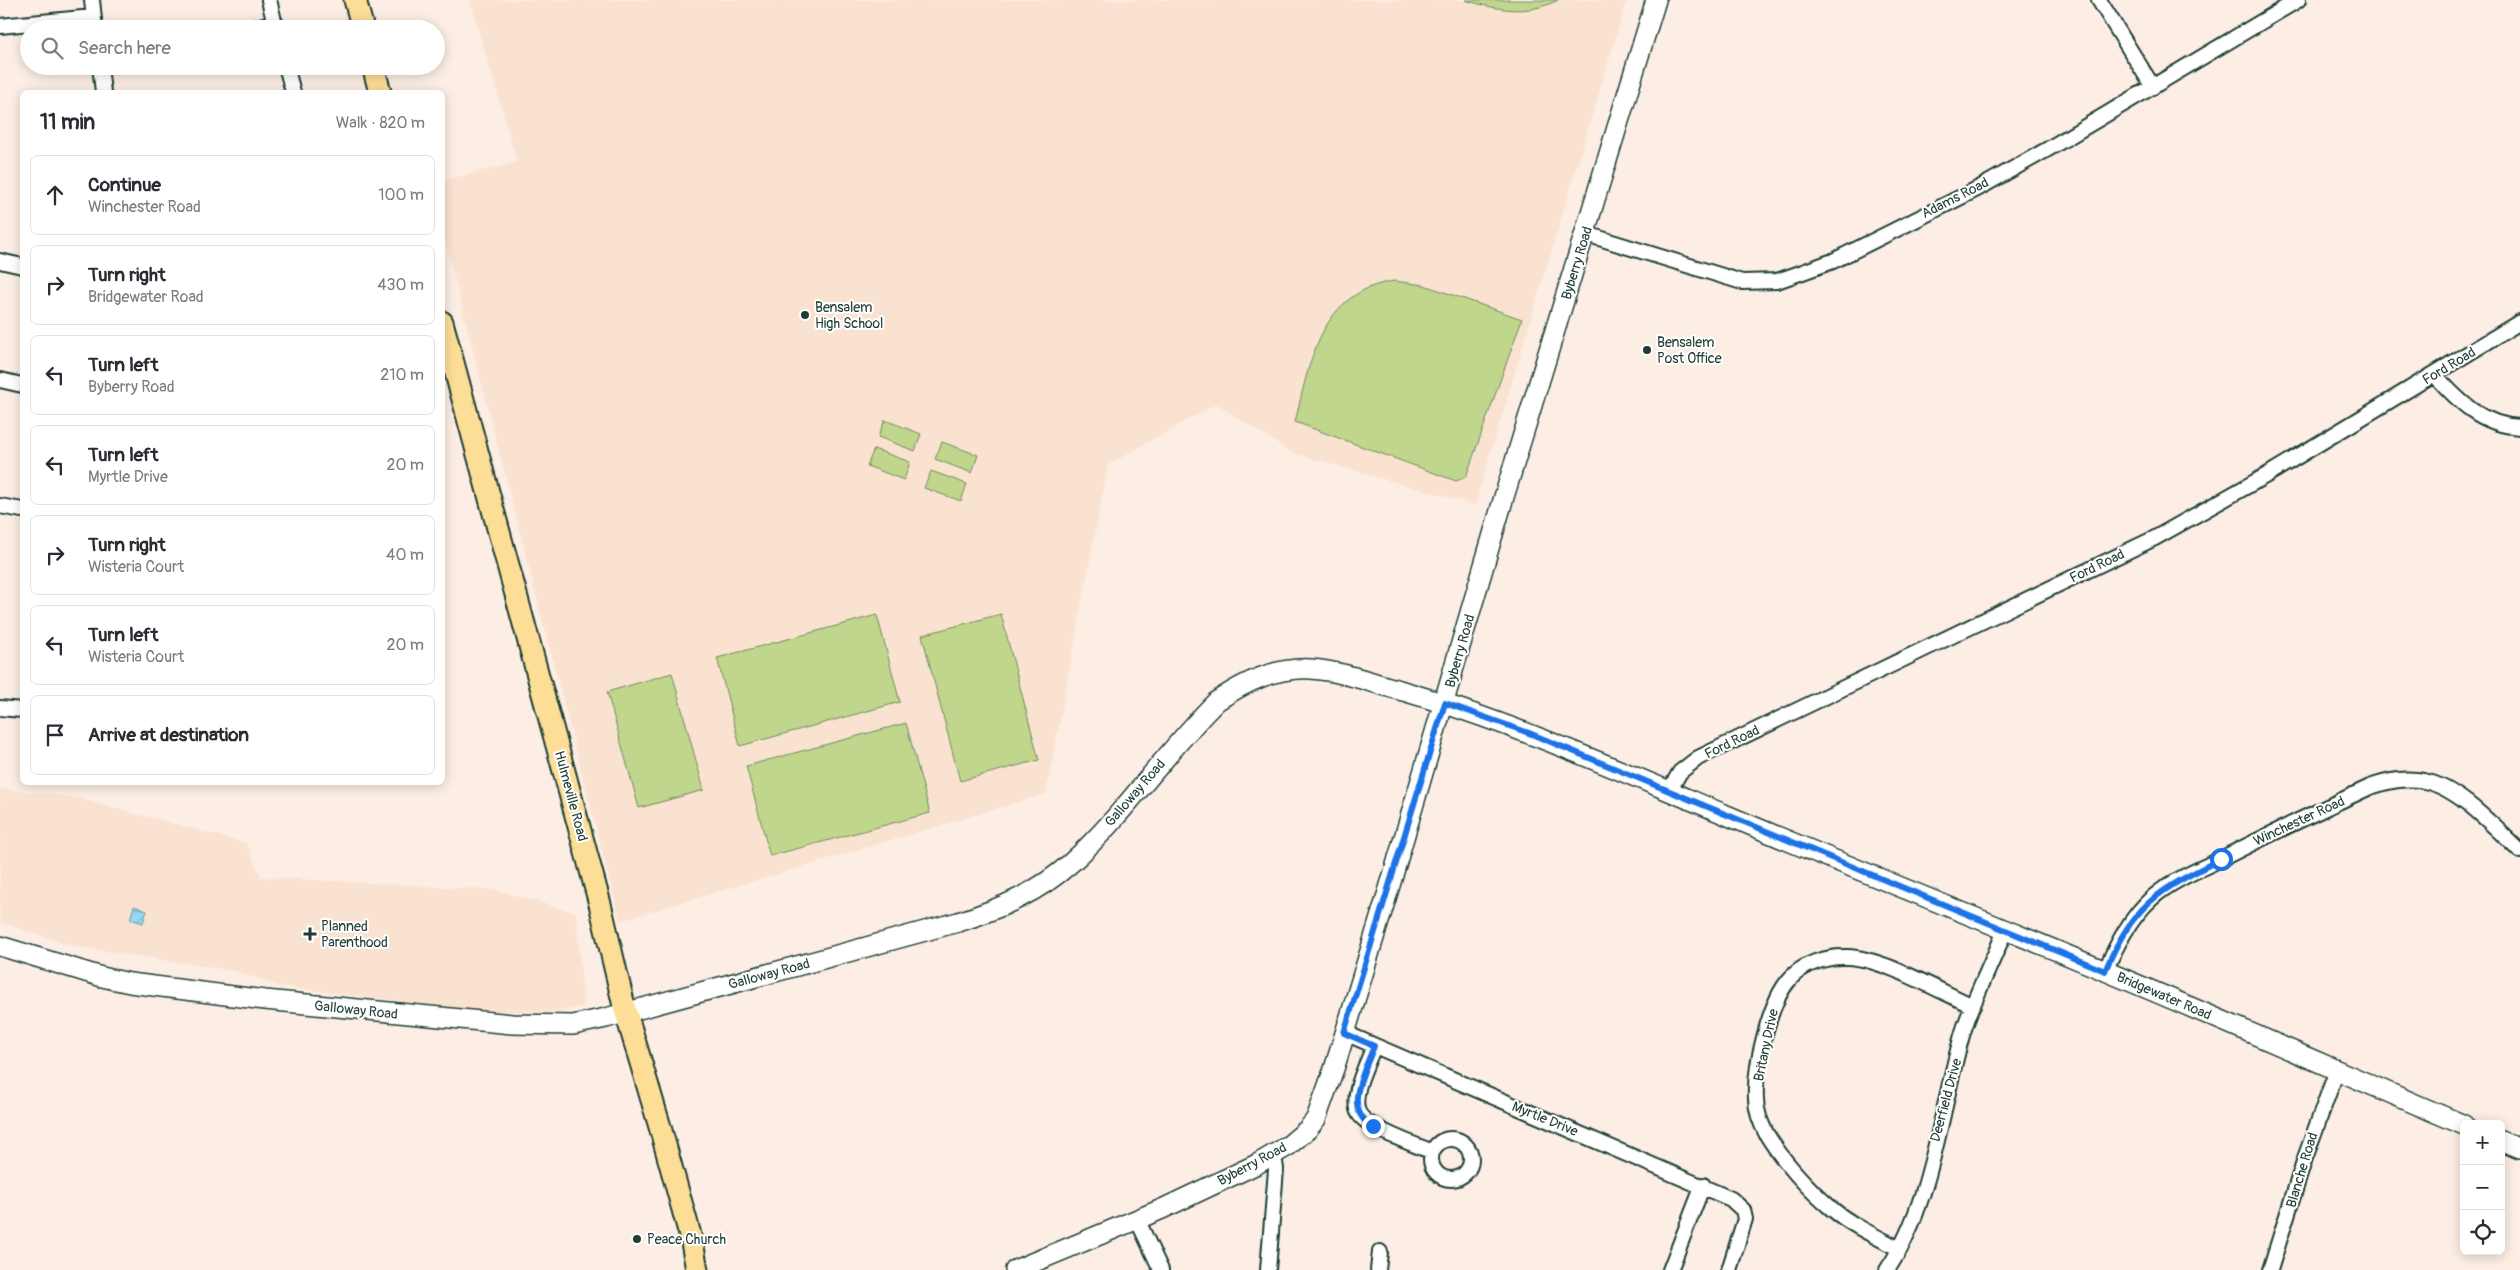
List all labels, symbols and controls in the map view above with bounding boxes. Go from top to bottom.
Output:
search box [20,20,445,75]
icon: search [38,34,66,62]
text: Search here [78,36,171,60]
text: 11 min [40,109,95,136]
text: Walk · 820 m [336,113,425,133]
text: Continue [88,173,161,197]
street label: Adams Road [1919,174,1991,222]
icon: ahead [41,181,69,209]
text: 100 m [378,185,424,205]
text: Winchester Road [88,197,201,217]
street label: Byberry Road [1558,224,1596,302]
text: Turn right [88,263,166,287]
icon: right [41,271,69,299]
text: 430 m [377,275,424,295]
text: Bridgewater Road [88,287,204,307]
place label: Bensalem High School [815,299,883,332]
marker: Bensalem High School [799,309,811,321]
place label: Bensalem Post Office [1657,334,1722,367]
street label: Ford Road [2419,343,2479,388]
marker: Bensalem Post Office [1641,344,1653,356]
text: Turn left [88,353,158,377]
icon: left [41,361,69,389]
text: 210 m [380,365,424,385]
text: Byberry Road [88,377,175,397]
text: Turn left [88,443,158,467]
icon: left [41,451,69,479]
text: 20 m [386,455,424,475]
text: Myrtle Drive [88,467,168,487]
text: Turn right [88,533,166,557]
icon: right [41,541,69,569]
text: 40 m [386,545,424,565]
street label: Ford Road [2067,545,2127,587]
text: Wisteria Court [88,557,184,577]
street label: Byberry Road [1441,612,1479,690]
text: Turn left [88,623,158,647]
icon: left [41,631,69,659]
text: 20 m [386,635,424,655]
text: Wisteria Court [88,647,184,667]
icon: arrive [41,721,69,749]
street label: Ford Road [1702,721,1762,763]
text: Arrive at destination [88,723,249,747]
street label: Hulmeville Road [551,749,591,843]
street label: Galloway Road [1101,756,1169,830]
street label: Winchester Road [2251,792,2347,850]
route start [2210,848,2233,871]
place label: Planned Parenthood [321,918,388,951]
marker: Planned Parenthood [303,927,317,941]
street label: Galloway Road [726,955,812,993]
street label: Bridgewater Road [2114,968,2214,1024]
street label: Galloway Road [313,997,399,1023]
street label: Britany Drive [1750,1007,1782,1083]
street label: Deerfield Drive [1927,1056,1965,1144]
street label: Myrtle Drive [1509,1098,1581,1140]
route end [1362,1115,1385,1138]
map controls [2460,1120,2505,1255]
button: + [2460,1120,2505,1165]
street label: Blanche Road [2282,1130,2322,1210]
street label: Byberry Road [1215,1139,1290,1189]
button: − [2460,1165,2505,1210]
button: locate [2460,1210,2505,1255]
place label: Peace Church [647,1231,726,1248]
marker: Peace Church [631,1233,643,1245]

